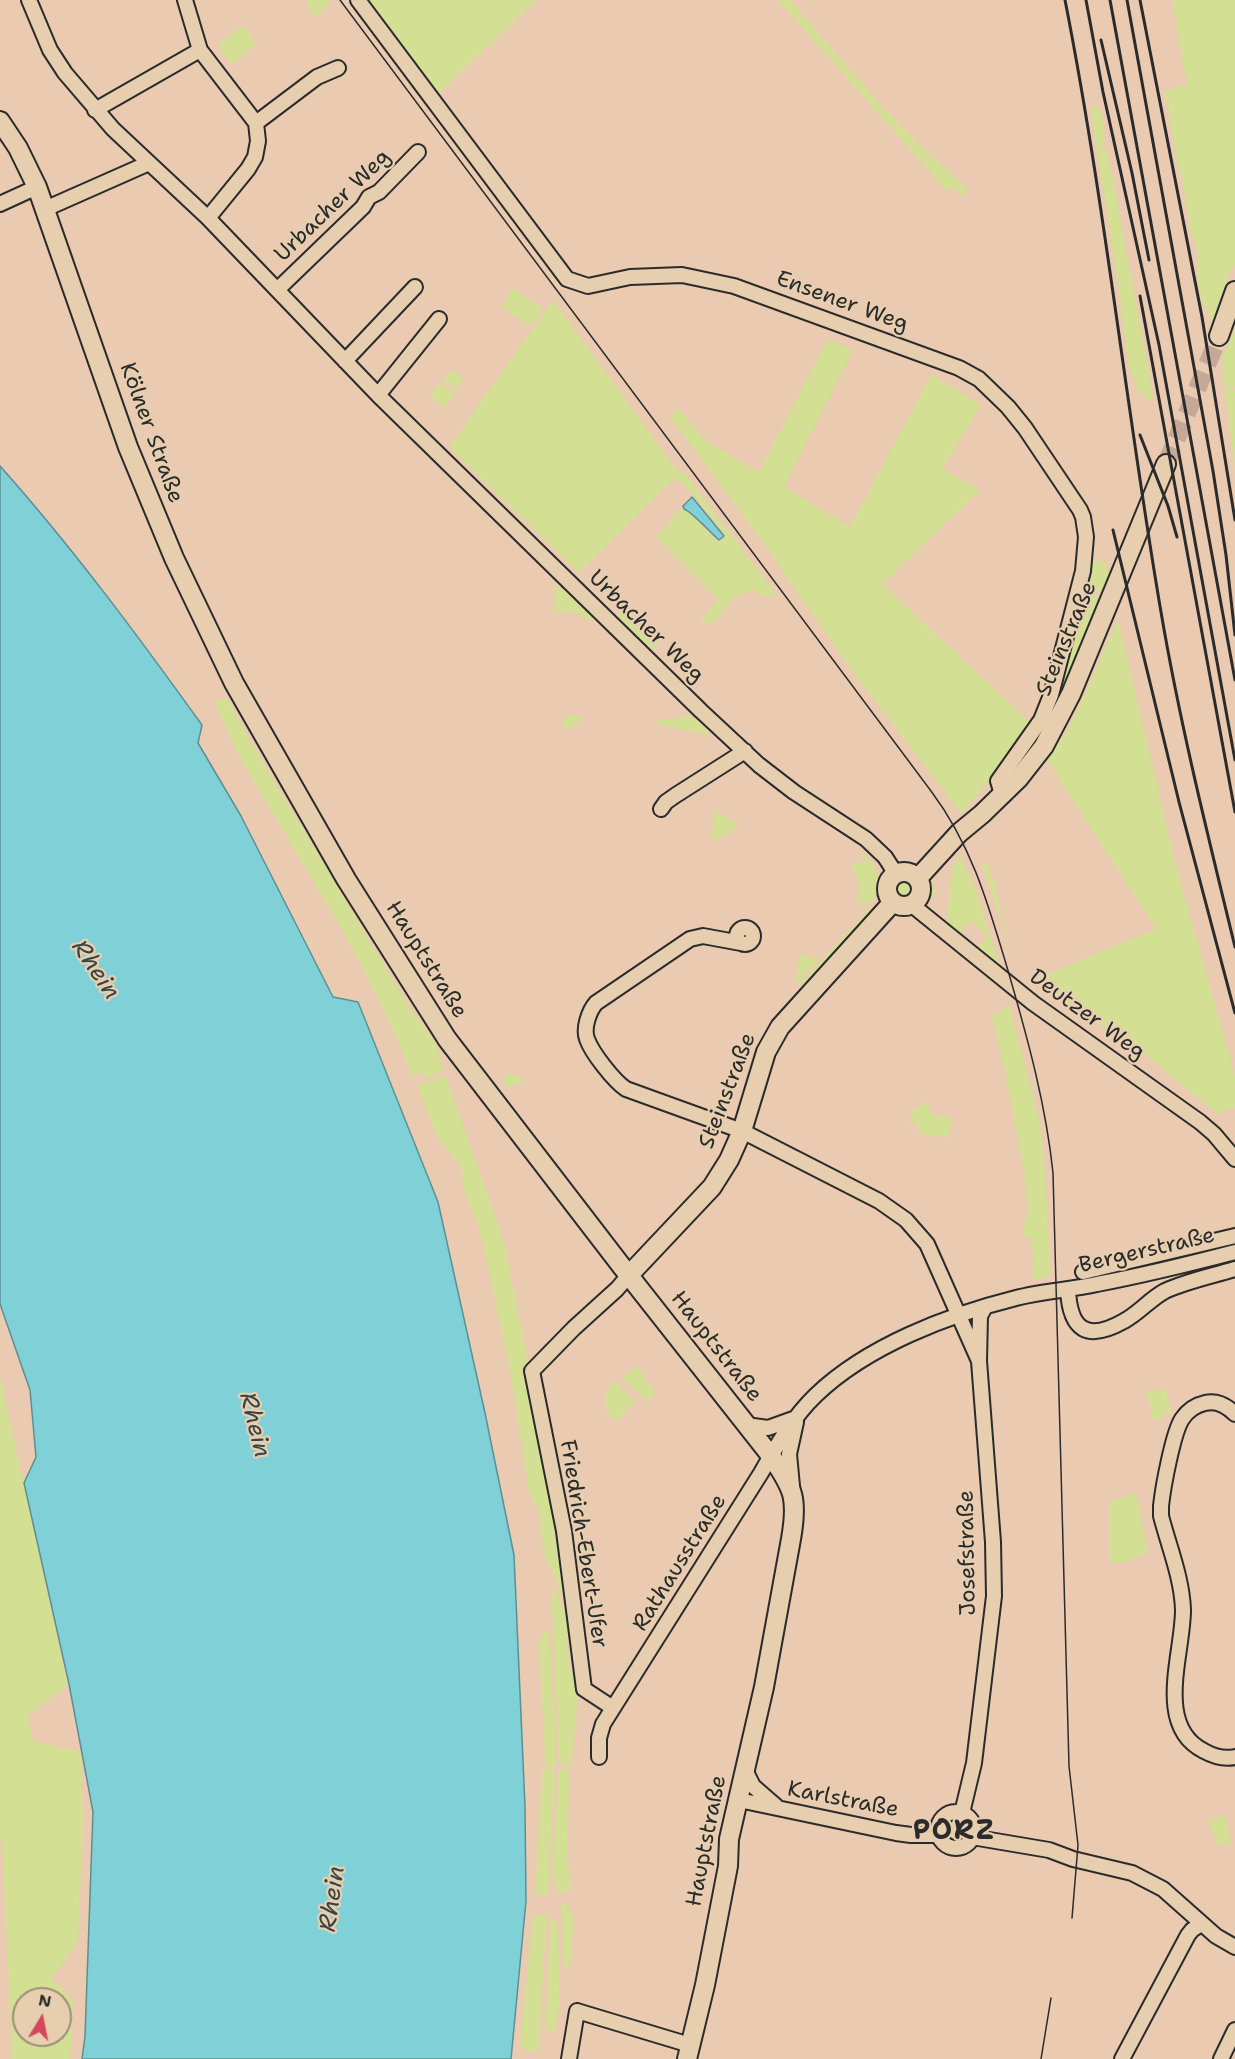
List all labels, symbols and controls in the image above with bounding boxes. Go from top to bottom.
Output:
street label: Urbacher Weg [270,144,396,268]
street label: Ensener Weg [772,266,912,338]
street label: Kölner Straße [113,359,189,507]
street label: Urbacher Weg [583,565,709,689]
street label: Steinstraße [1031,578,1103,700]
street label: Hauptstraße [380,897,472,1023]
water label: Rhein [65,935,125,1005]
street label: Deutzer Weg [1024,964,1150,1066]
street label: Steinstraße [694,1029,762,1153]
street label: Bergerstraße [1077,1223,1217,1279]
street label: Hauptstraße [665,1286,767,1408]
water label: Rhein [232,1389,276,1461]
street label: Friedrich-Ebert-Ufer [554,1438,612,1650]
street label: Rathausstraße [627,1490,733,1636]
street label: Josefstraße [954,1490,982,1616]
street label: Hauptstraße [681,1773,733,1909]
street label: Karlstraße [785,1776,901,1824]
district label: PORZ [913,1815,995,1849]
water label: Rhein [314,1864,352,1934]
north arrow [12,1987,72,2047]
text: N [37,1989,53,2012]

